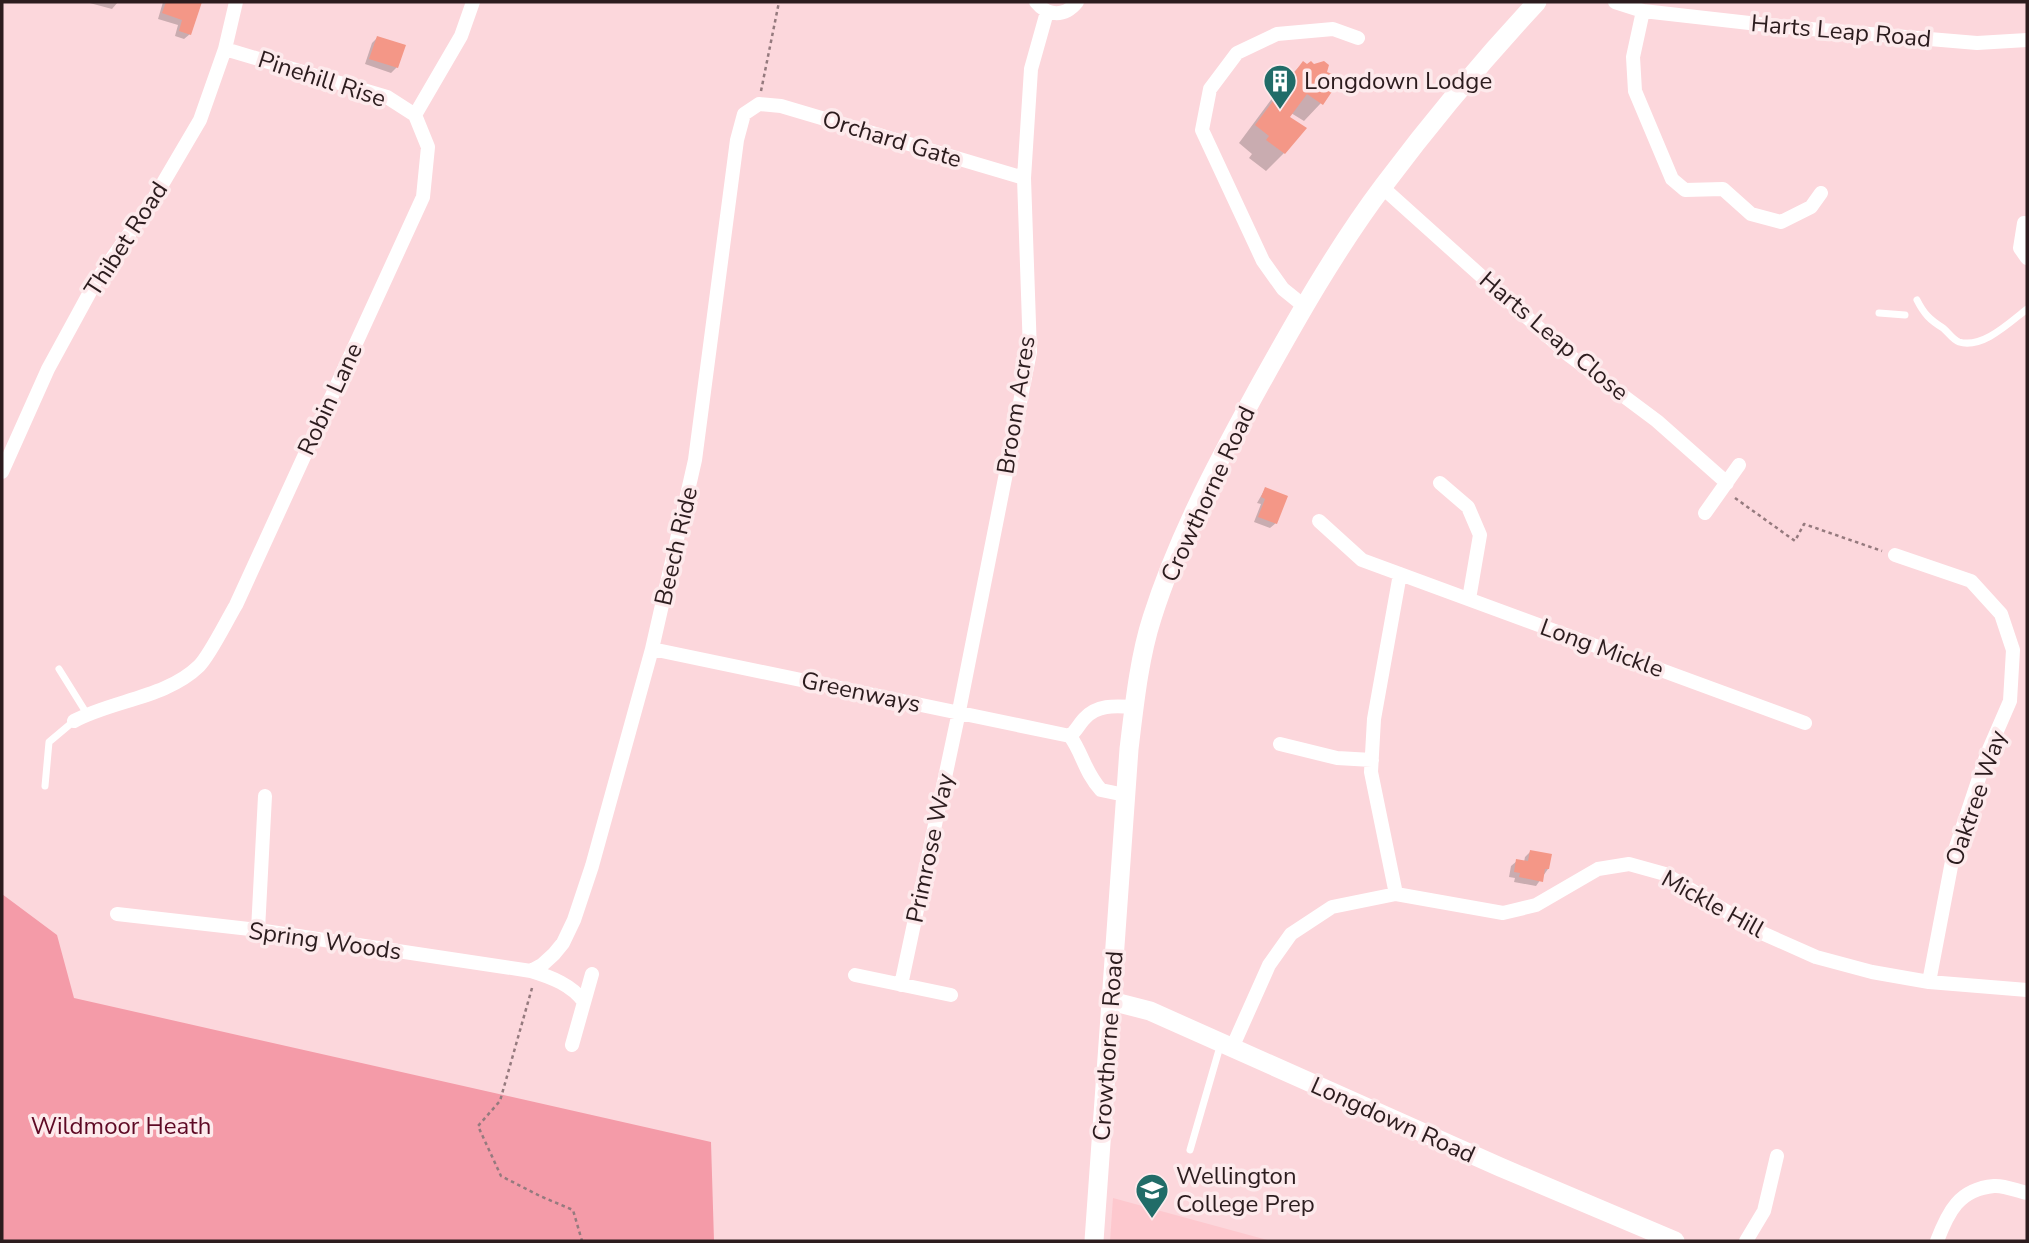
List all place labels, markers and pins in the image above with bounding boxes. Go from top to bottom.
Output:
building icon: Longdown Lodge [1261,62,1299,111]
place label: Longdown Lodge [1304,65,1492,97]
place label: Wellington College Prep [1176,1160,1315,1220]
school or university icon: Wellington College Prep [1133,1171,1171,1220]

